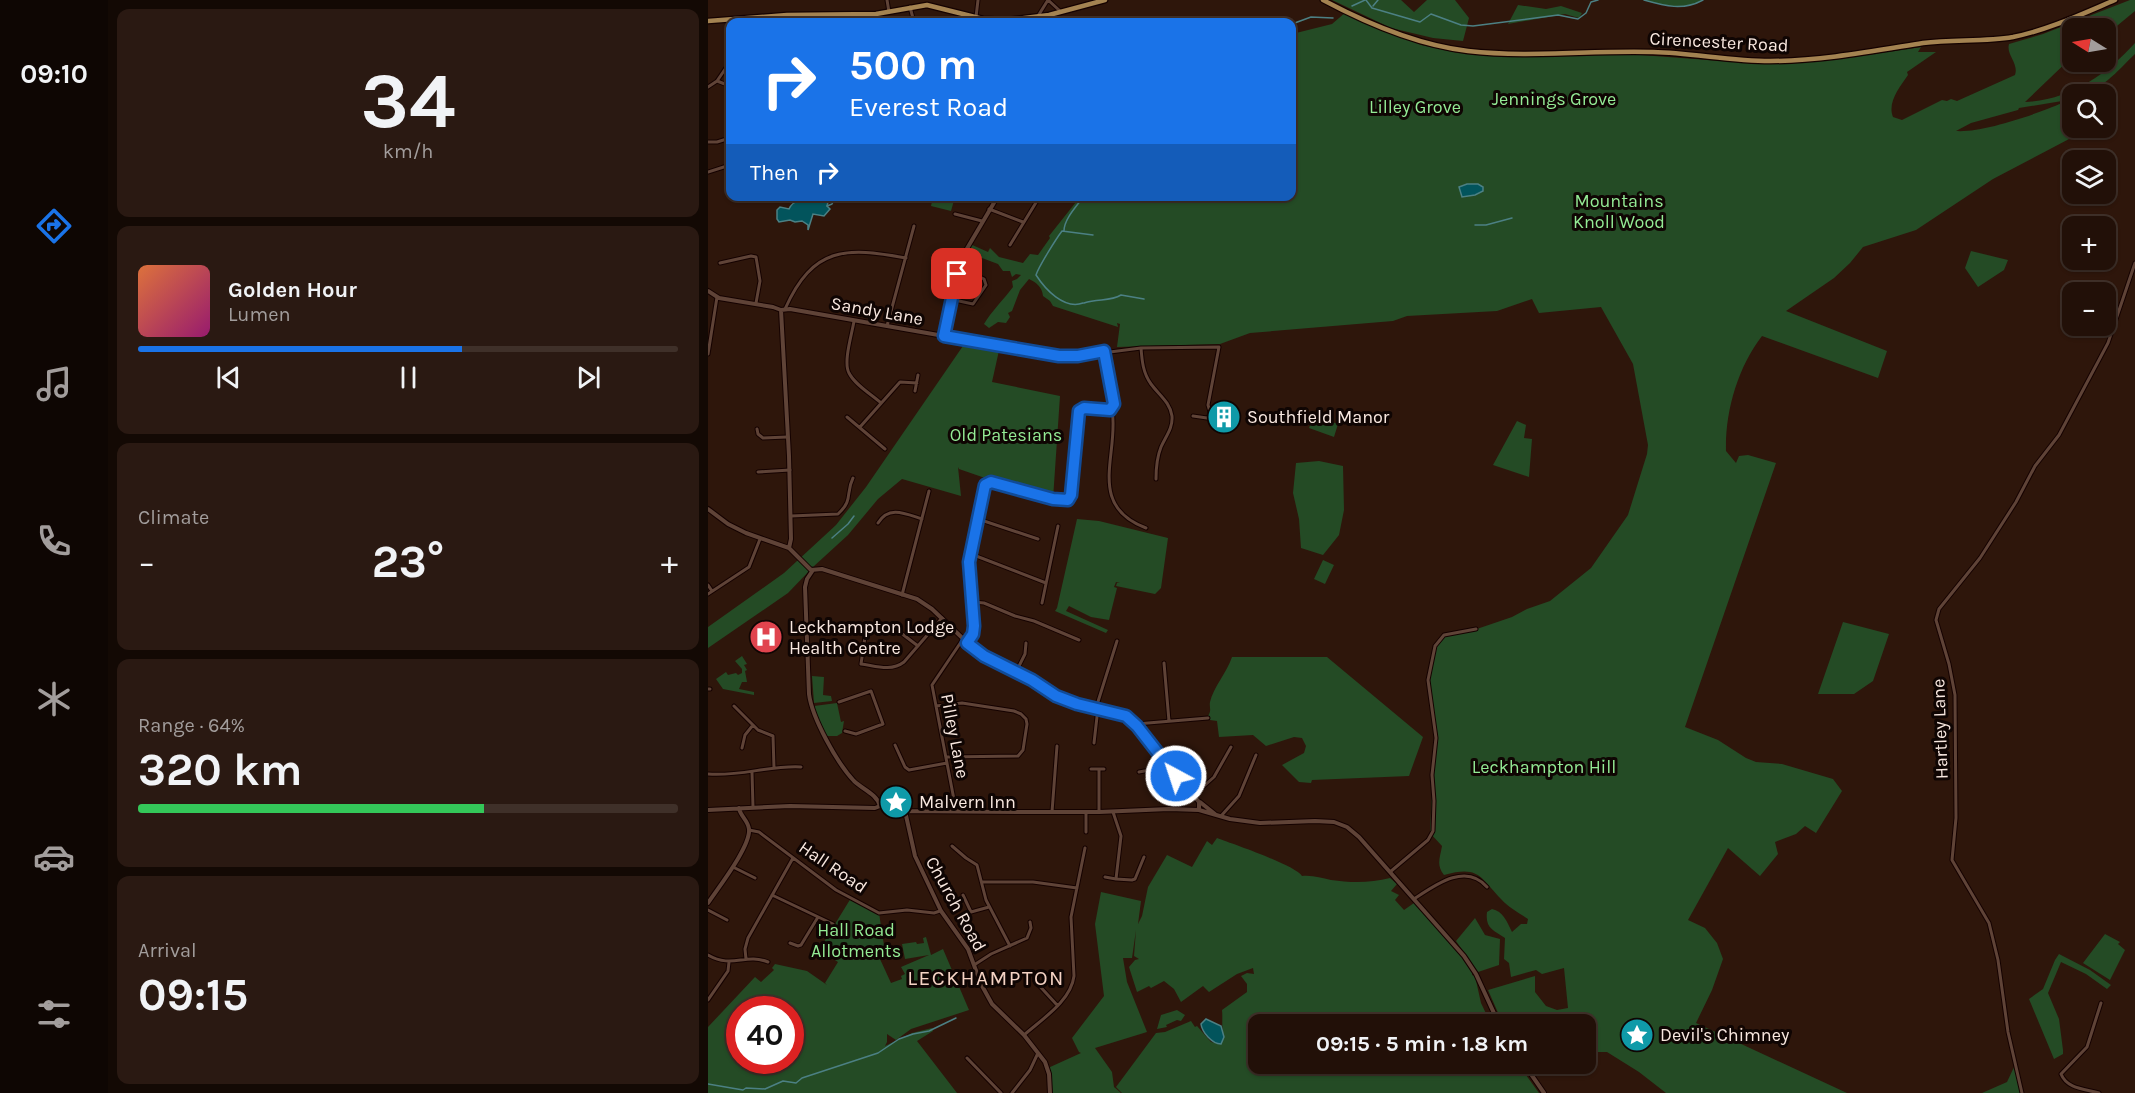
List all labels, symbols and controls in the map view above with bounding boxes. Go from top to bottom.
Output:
north arrow [2062,18,2116,72]
map controls [2062,18,2116,336]
street label: Cirencester Road [1649,27,1789,57]
text: 500 m [849,40,977,90]
icon: right [750,42,828,120]
text: 34 [361,55,455,147]
text: 09:10 [20,58,88,90]
button: search [2062,84,2116,138]
park label: Jennings Grove [1492,88,1616,110]
text: Everest Road [849,91,1008,123]
park label: Lilley Grove [1369,96,1461,118]
text: km/h [383,140,433,163]
button: layers [2062,150,2116,204]
icon: right [811,156,844,189]
text: Then [750,160,799,186]
park label: Mountains Knoll Wood [1573,190,1665,233]
icon: directions [33,205,75,247]
button: + [2062,216,2116,270]
pin [931,248,982,299]
icon: arrive [940,257,973,290]
text: Golden Hour [228,277,357,303]
button: − [2062,282,2116,336]
street label: Sandy Lane [829,292,925,330]
text: Lumen [228,303,291,326]
icon: previous [212,361,245,394]
icon: pause [392,361,425,394]
icon: next [572,361,605,394]
icon: music [33,363,75,405]
building icon: Southfield Manor [1206,399,1242,435]
place label: Southfield Manor [1247,406,1390,428]
park label: Old Patesians [950,424,1062,446]
text: Climate [138,506,209,529]
icon: phone [33,520,75,562]
text: 23° [372,536,444,588]
text: − [138,543,155,581]
text: + [661,543,678,581]
place label: Leckhampton Lodge Health Centre [789,616,954,659]
hospital icon: Leckhampton Lodge Health Centre [748,619,784,655]
icon: climate [33,678,75,720]
street label: Hartley Lane [1927,678,1953,780]
street label: Pilley Lane [936,692,974,780]
text: Range · 64% [138,714,245,737]
text: 320 km [138,744,302,796]
position arrow [1144,744,1208,808]
park label: Leckhampton Hill [1472,756,1616,778]
place icon: Malvern Inn [878,784,914,820]
place label: Malvern Inn [919,791,1016,813]
icon: car [33,836,75,878]
street label: Hall Road [795,836,871,898]
street label: Church Road [921,853,991,955]
park label: Hall Road Allotments [811,919,901,962]
text: Arrival [138,939,197,962]
district label: LECKHAMPTON [907,966,1065,990]
text: 09:15 [138,969,248,1021]
icon: filters [33,993,75,1035]
speed limit sign: 40 [726,996,804,1074]
place icon: Devil's Chimney [1619,1017,1655,1053]
place label: Devil's Chimney [1660,1024,1790,1046]
text: 09:15 · 5 min · 1.8 km [1316,1031,1528,1057]

